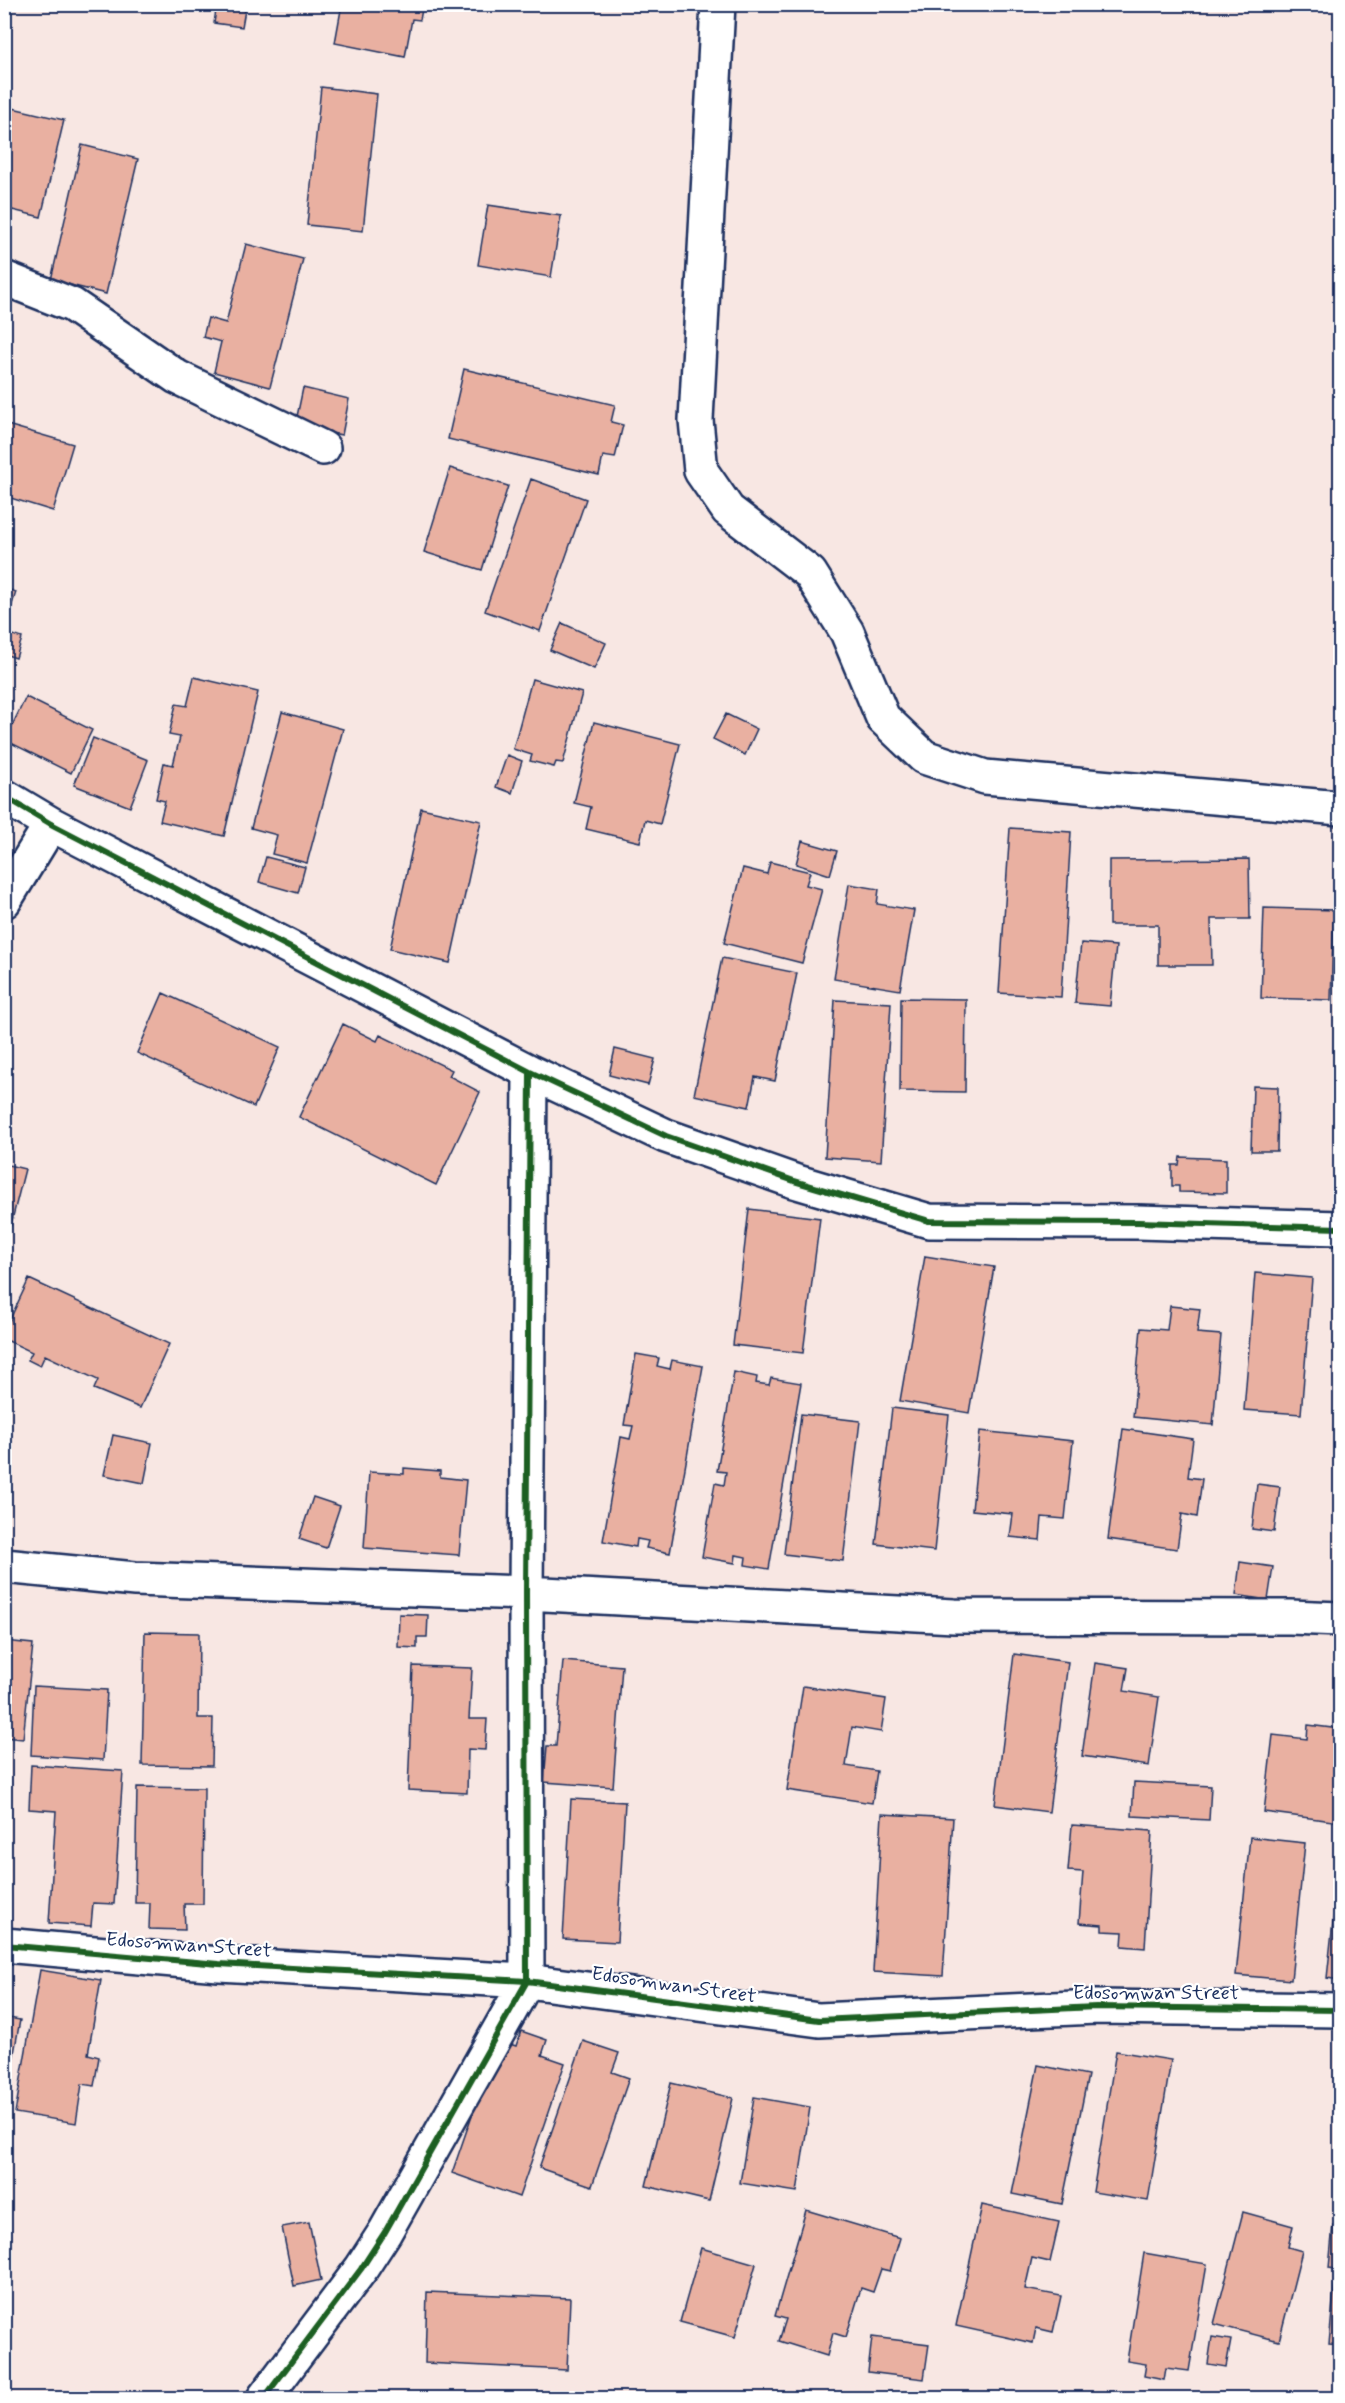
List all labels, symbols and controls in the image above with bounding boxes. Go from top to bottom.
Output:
street label: Edosomwan Street [105,1926,273,1965]
street label: Edosomwan Street [590,1961,758,2010]
street label: Edosomwan Street [1073,1980,1239,2007]

